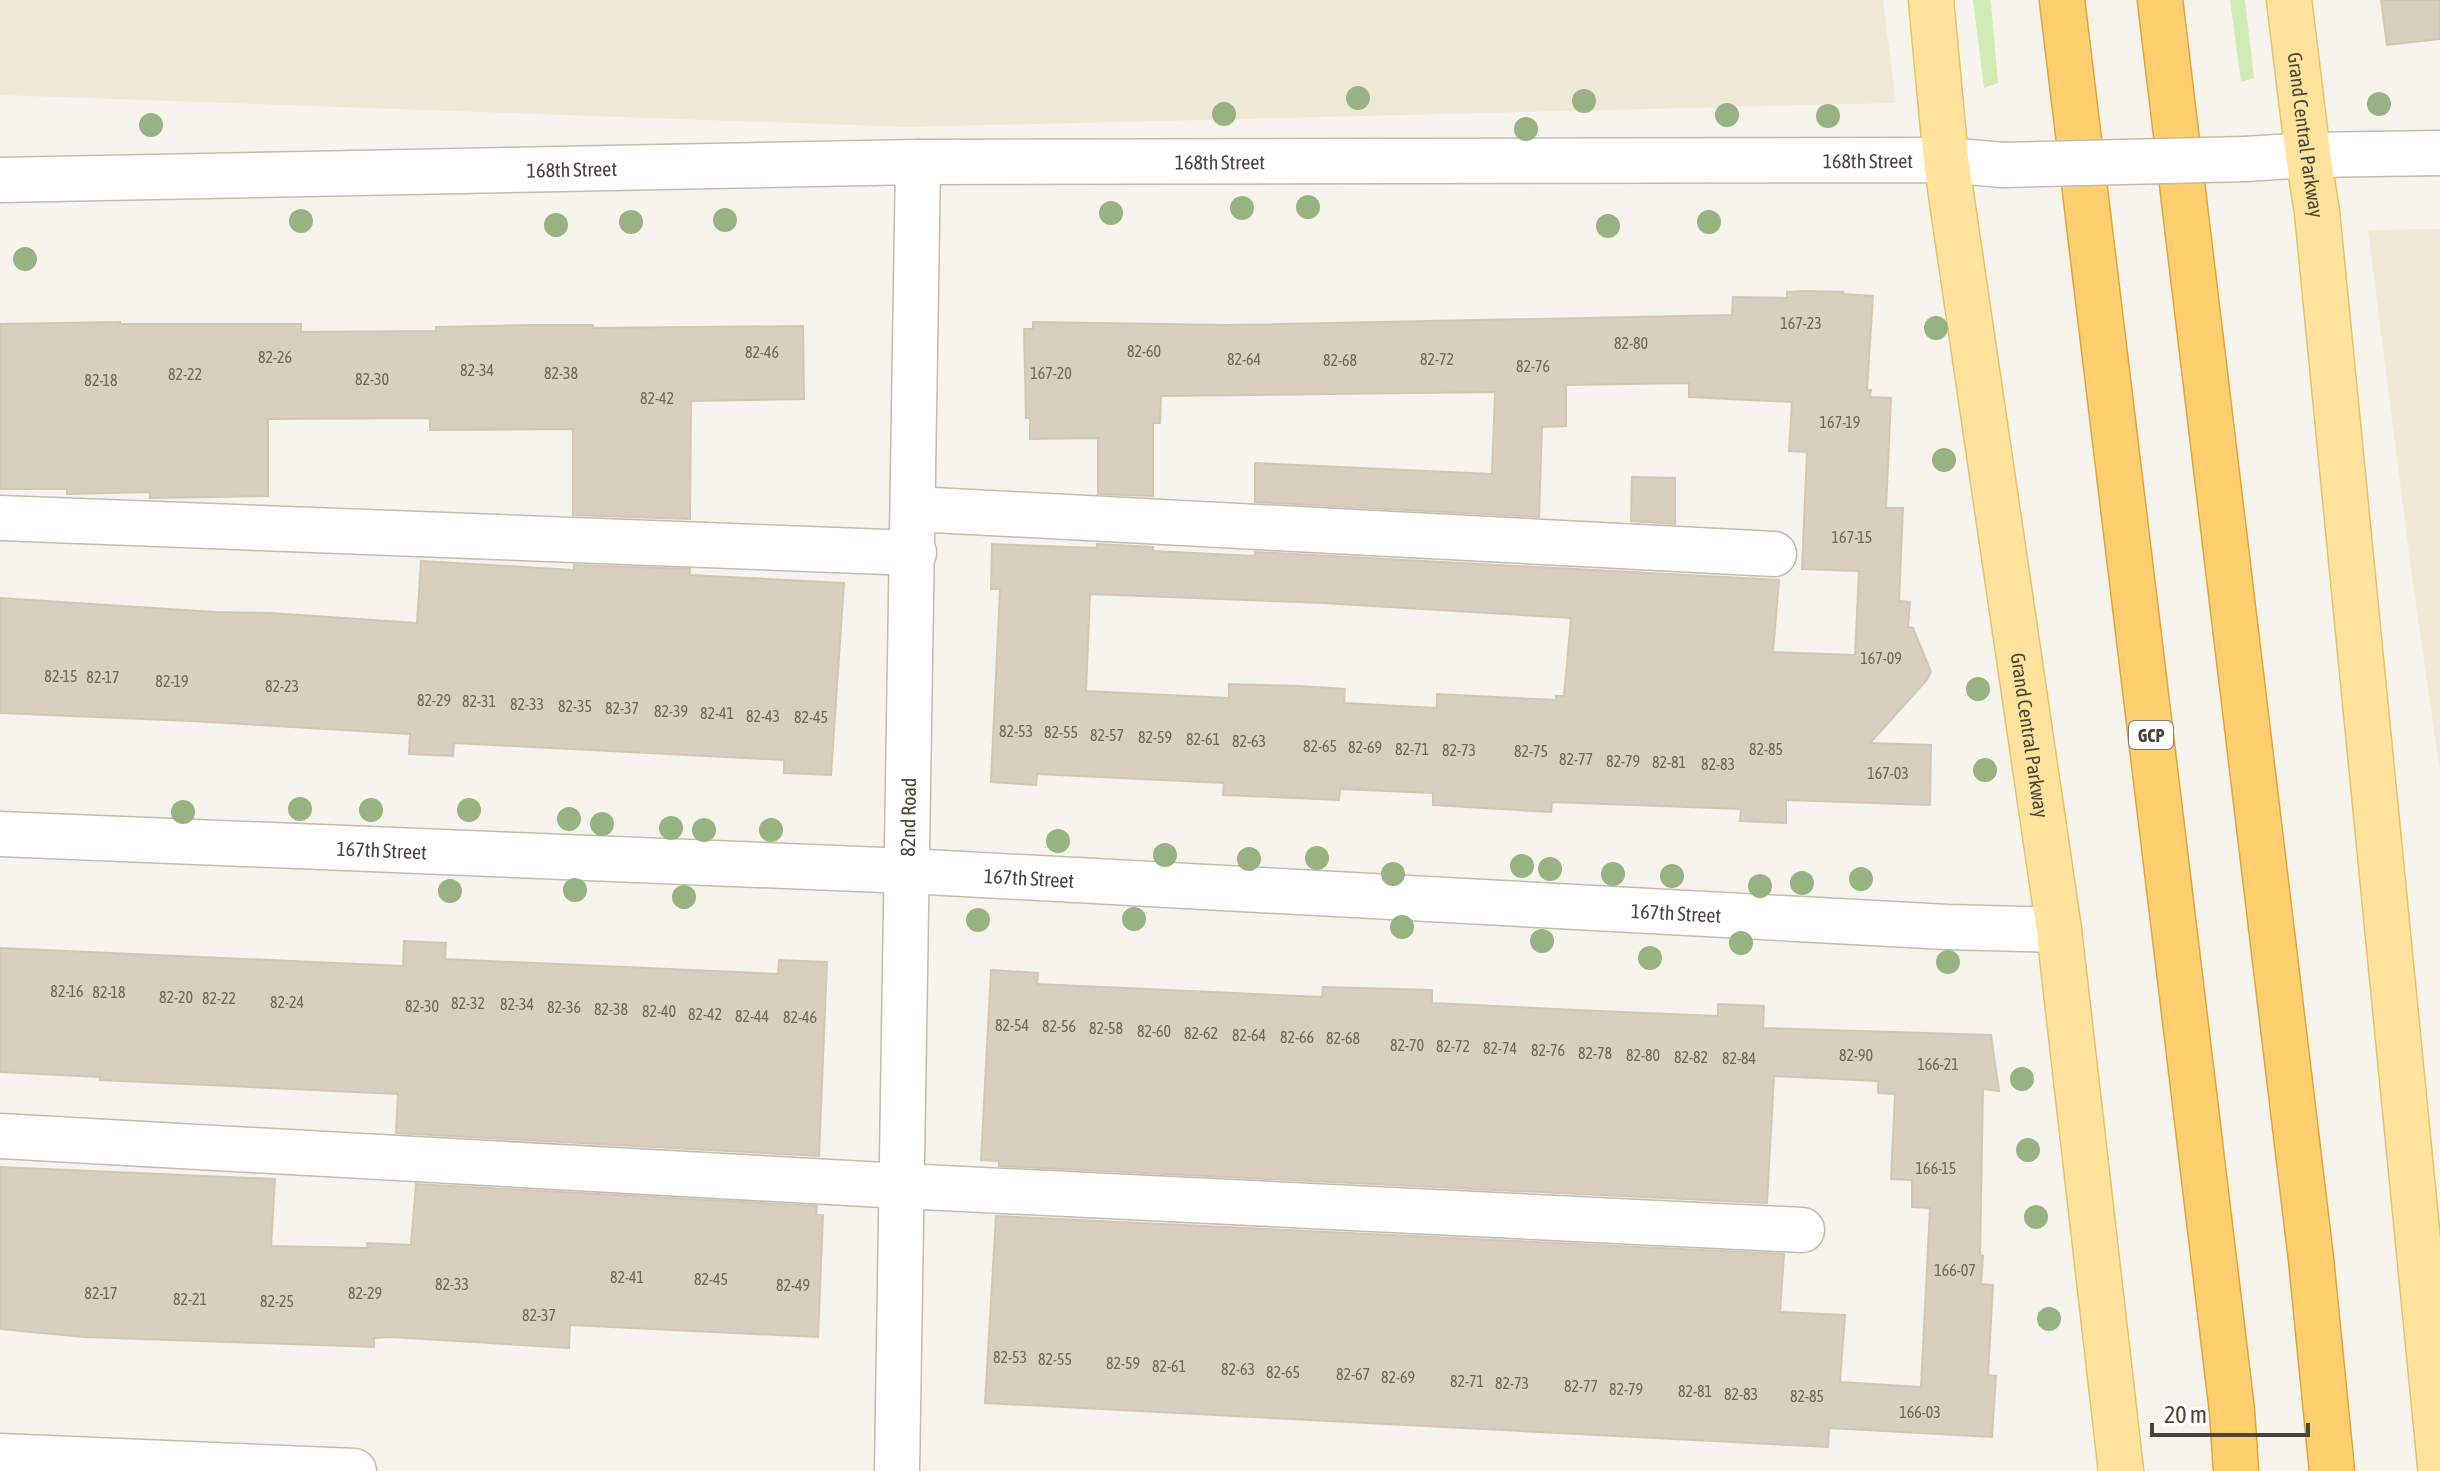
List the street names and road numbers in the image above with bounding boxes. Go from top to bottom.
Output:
street label: Grand Central Parkway [2284,51,2329,219]
street label: 168th Street [1823,149,1913,172]
street label: 168th Street [1175,150,1265,173]
street label: 168th Street [526,156,618,181]
street label: Grand Central Parkway [2007,651,2054,819]
road number: GCP [2129,721,2173,749]
street label: 82nd Road [895,777,920,857]
street label: 167th Street [336,836,428,863]
street label: 167th Street [983,864,1075,891]
street label: 167th Street [1630,898,1722,926]

